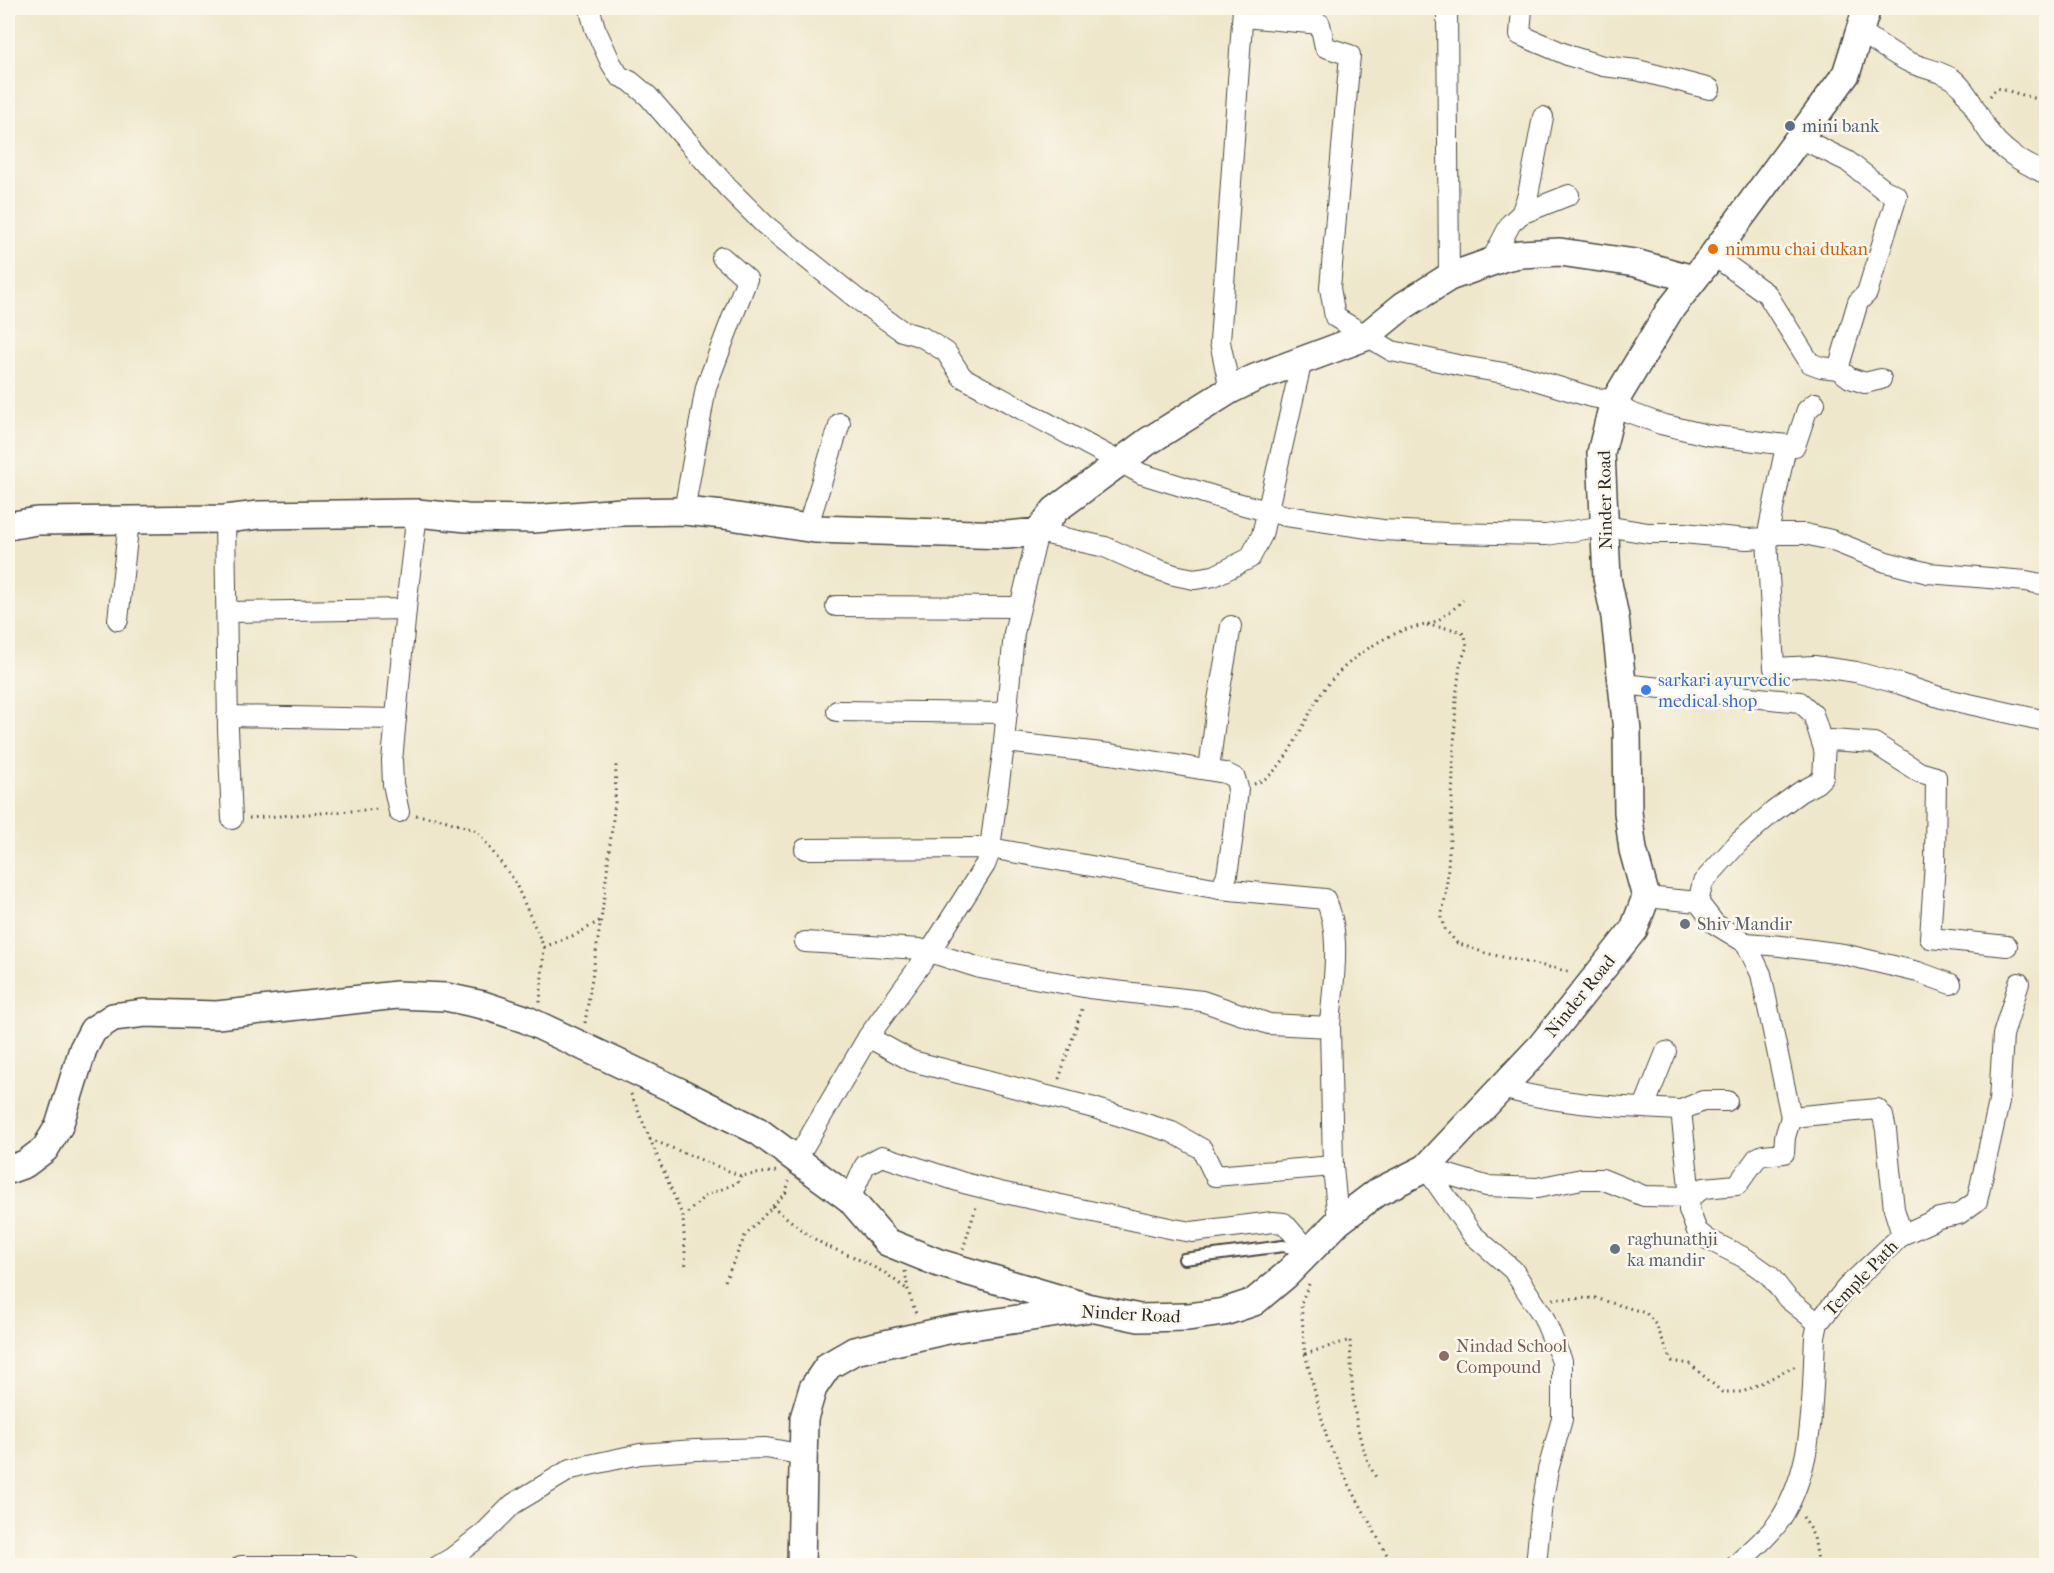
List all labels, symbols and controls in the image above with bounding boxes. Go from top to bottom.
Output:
place label: mini bank [1802,116,1880,137]
marker: mini bank [1783,119,1797,133]
place label: nimmu chai dukan [1725,239,1869,260]
marker: nimmu chai dukan [1706,242,1720,256]
street label: Ninder Road [1594,450,1617,550]
place label: sarkari ayurvedic medical shop [1658,670,1791,712]
marker: sarkari ayurvedic medical shop [1639,683,1653,697]
place label: Shiv Mandir [1697,914,1793,935]
marker: Shiv Mandir [1678,917,1692,931]
street label: Ninder Road [1541,951,1620,1042]
place label: raghunathji ka mandir [1627,1229,1718,1271]
street label: Temple Path [1820,1236,1903,1321]
marker: raghunathji ka mandir [1608,1242,1622,1256]
street label: Ninder Road [1081,1301,1181,1328]
place label: Nindad School Compound [1456,1336,1567,1378]
marker: Nindad School Compound [1437,1349,1451,1363]

